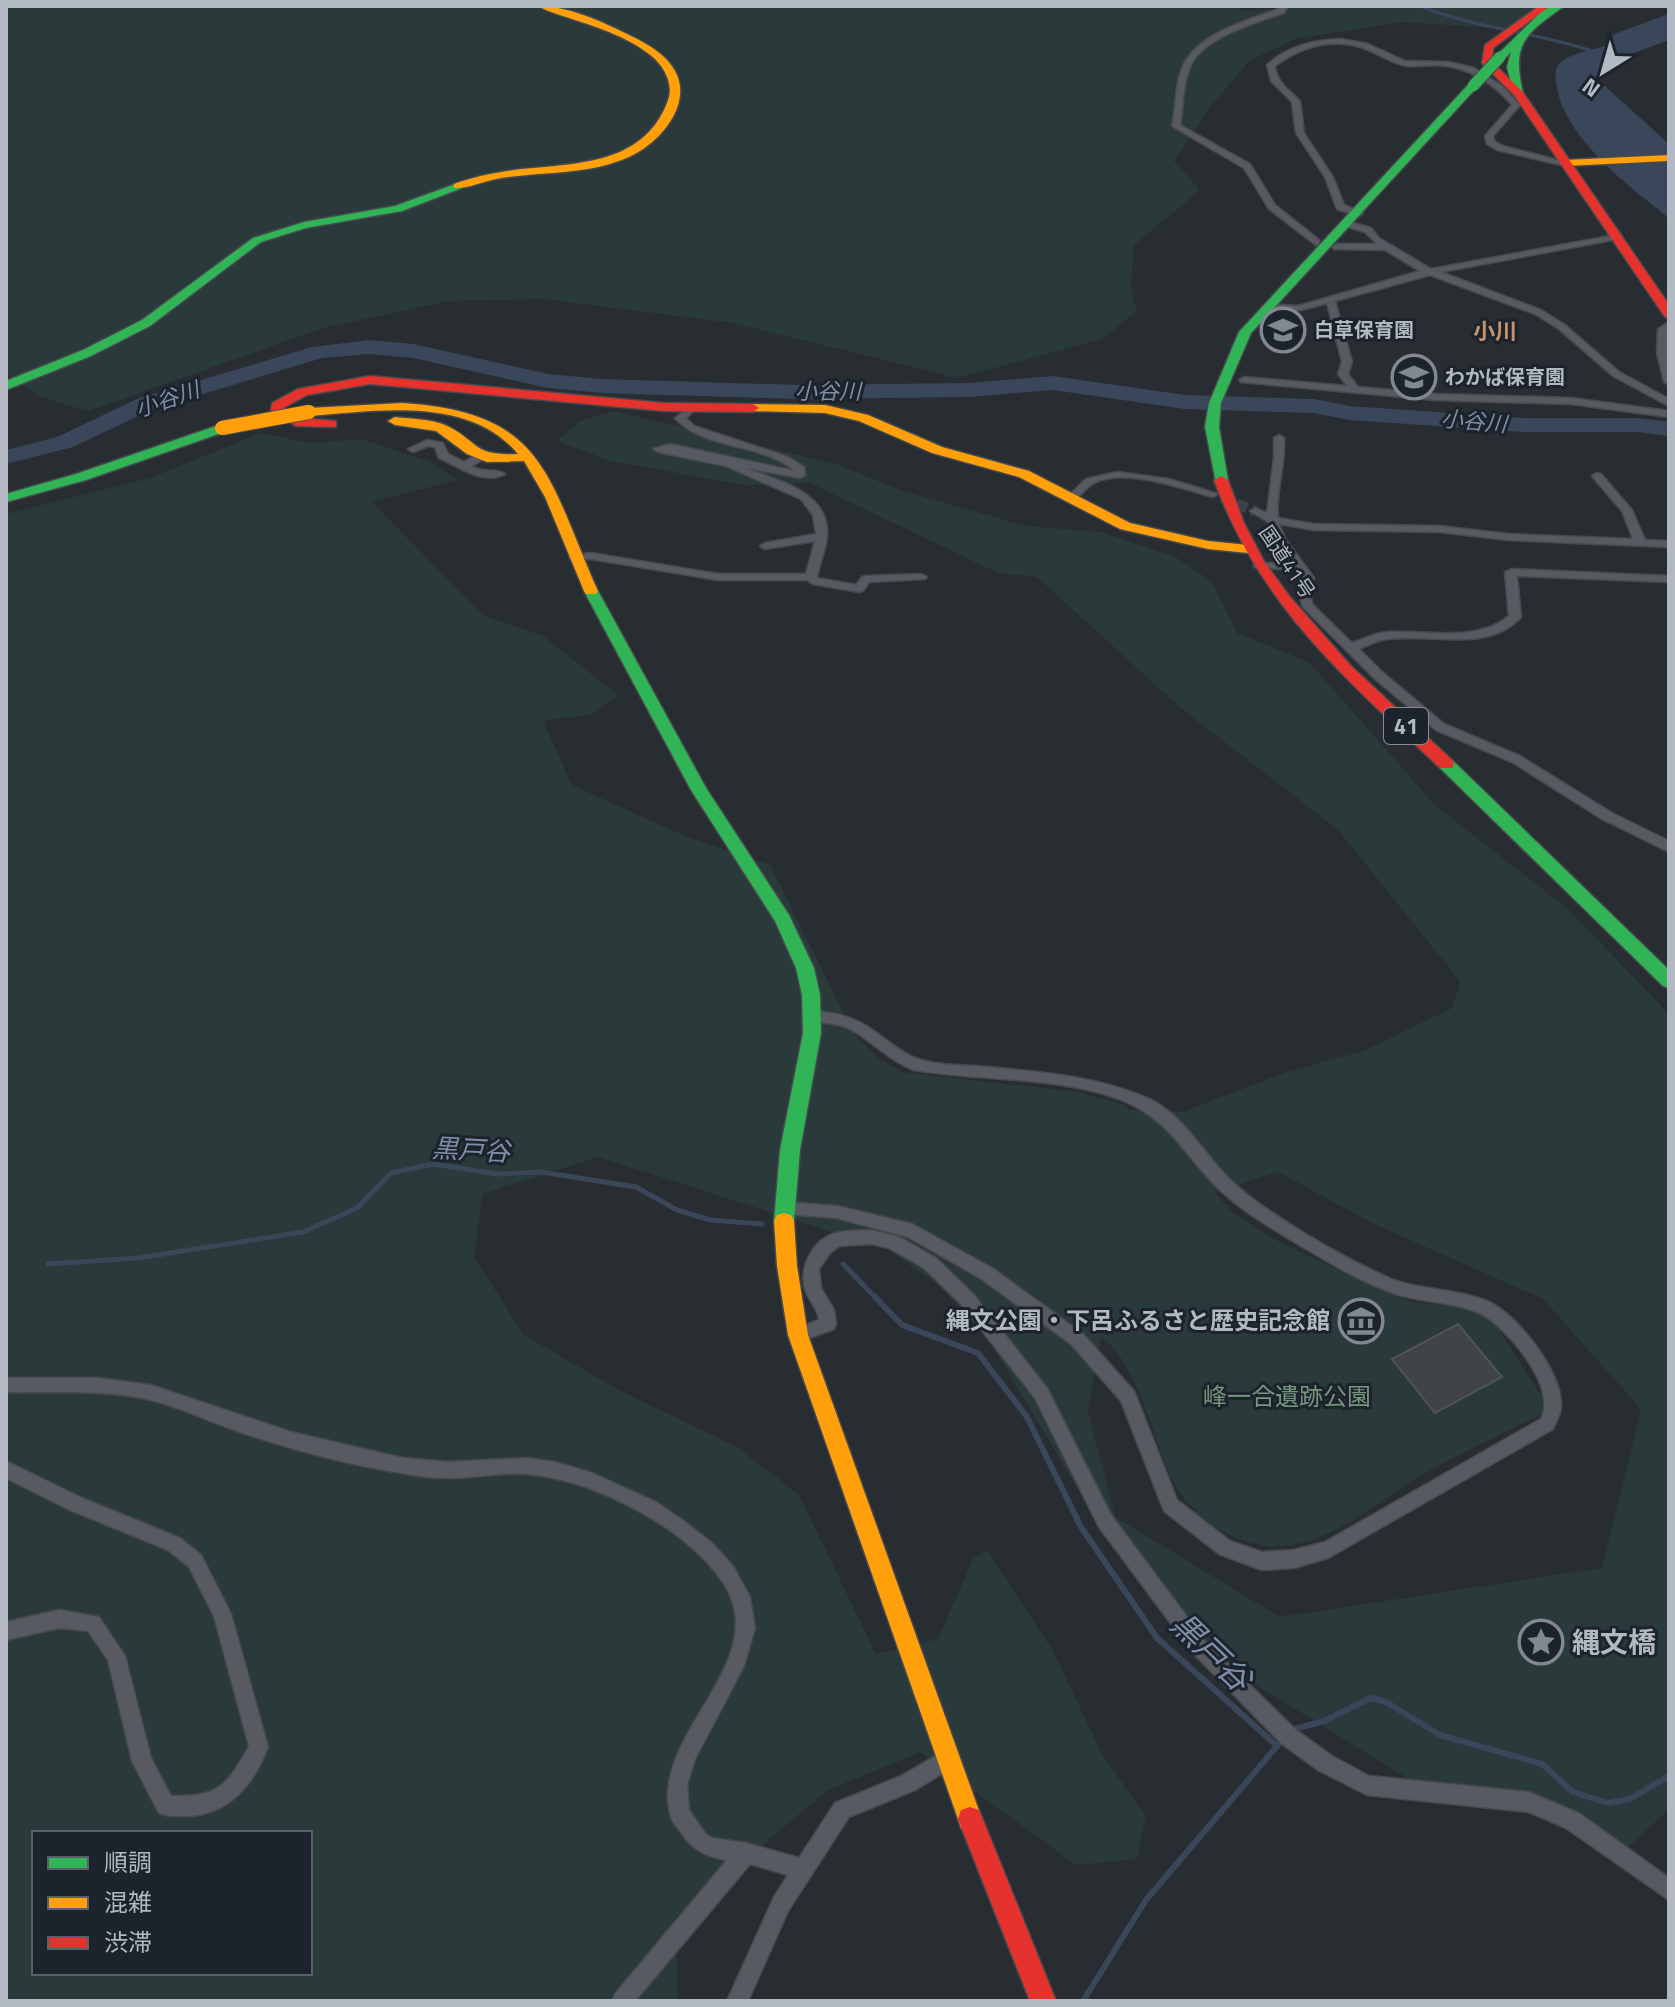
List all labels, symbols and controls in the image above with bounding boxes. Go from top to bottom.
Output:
north arrow [1563,32,1643,112]
text: N [1575,70,1607,106]
school or university icon: 白草保育園 [1259,306,1307,354]
place label: 白草保育園 [1314,314,1414,345]
district label: 小川 [1473,314,1517,348]
school or university icon: わかば保育園 [1390,353,1438,401]
place label: わかば保育園 [1445,361,1565,392]
water label: 小谷川 [130,372,206,426]
water label: 小谷川 [795,374,863,408]
water label: 小谷川 [1440,401,1510,441]
street label: 国道41号 [1252,519,1323,605]
road number: 41 [1384,708,1428,744]
water label: 黒戸谷 [431,1128,513,1171]
museum icon: 縄文公園・下呂ふるさと歴史記念館 [1337,1297,1385,1345]
place label: 縄文公園・下呂ふるさと歴史記念館 [946,1302,1330,1338]
park label: 峰一合遺跡公園 [1203,1378,1371,1414]
water label: 黒戸谷 [1160,1601,1265,1704]
place icon: 縄文橋 [1517,1618,1565,1666]
place label: 縄文橋 [1572,1620,1656,1663]
legend [32,1831,312,1975]
text: 順調 [104,1844,152,1880]
text: 混雑 [104,1884,152,1920]
text: 渋滞 [104,1924,152,1960]

